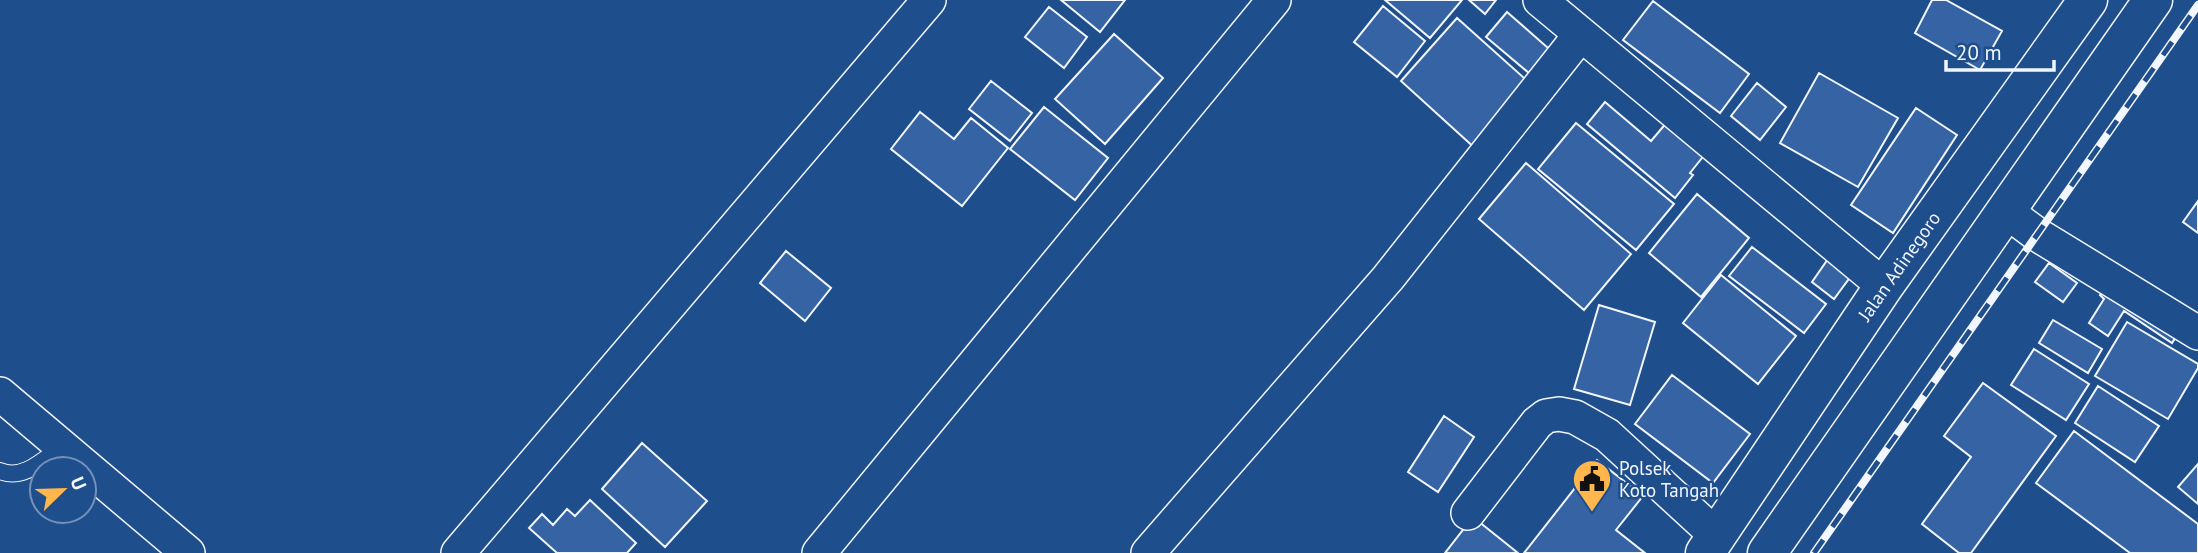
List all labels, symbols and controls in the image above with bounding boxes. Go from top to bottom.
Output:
scale bar [1946,28,2054,72]
text: 20 m [1956,39,2002,66]
street label: Jalan Adinegoro [1852,207,1946,326]
north arrow [28,455,98,525]
place label: Polsek Koto Tangah [1619,456,1719,502]
public building icon: Polsek Koto Tangah [1571,458,1613,513]
text: U [65,473,92,494]

